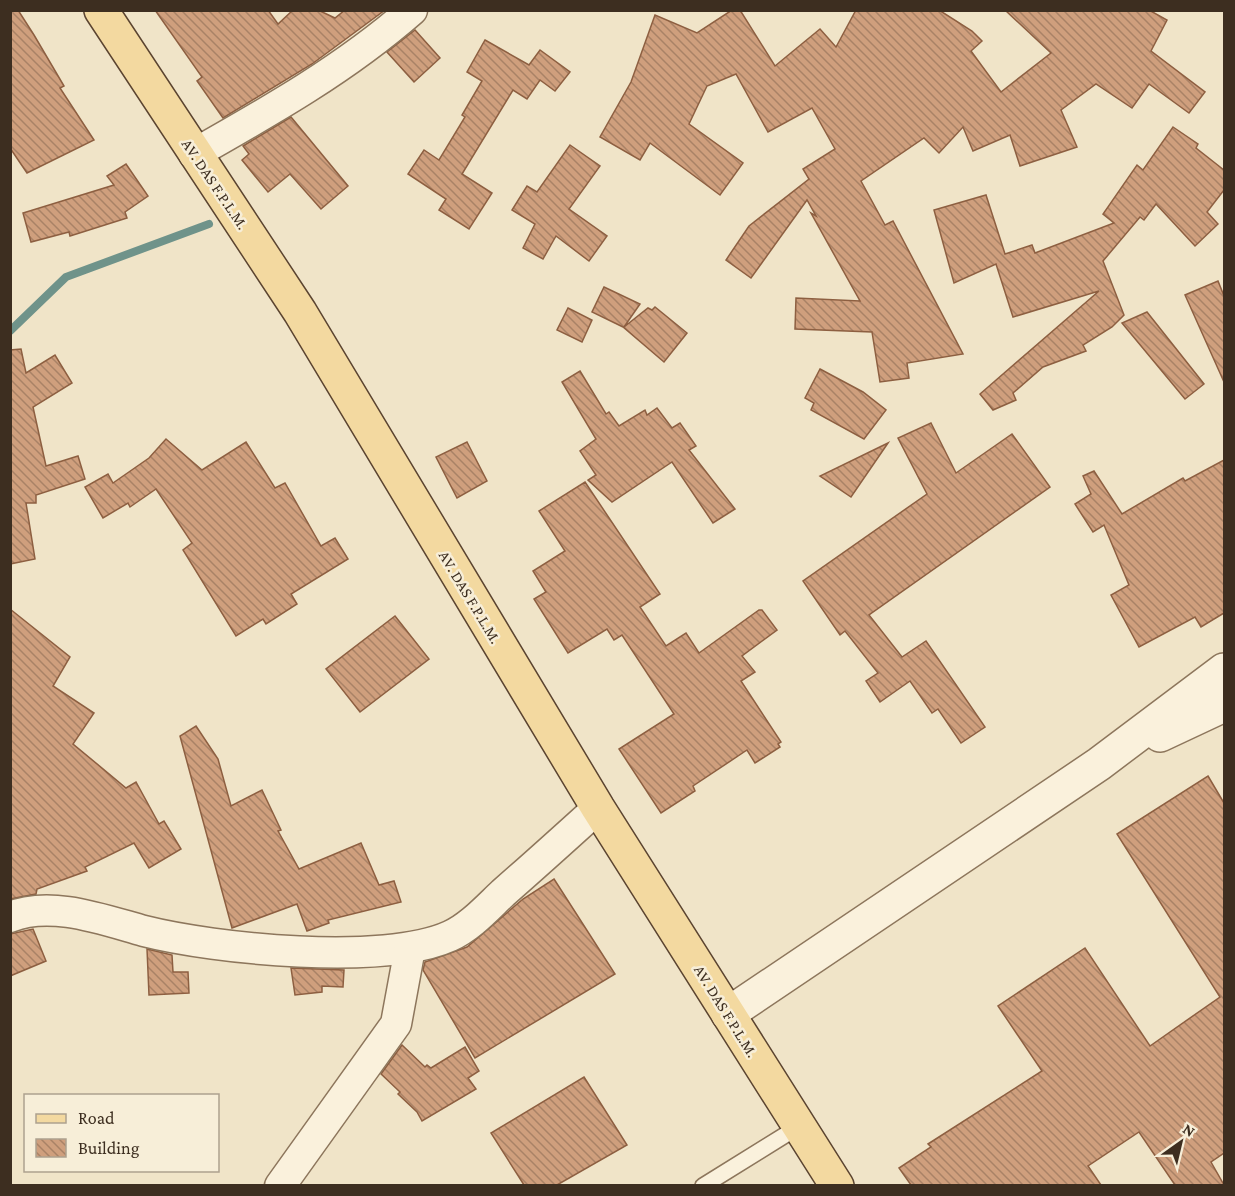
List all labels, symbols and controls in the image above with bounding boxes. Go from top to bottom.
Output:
street label: AV. DAS F.P.L.M. [179,136,251,232]
street label: AV. DAS F.P.L.M. [436,548,504,646]
street label: AV. DAS F.P.L.M. [691,962,761,1060]
legend [24,1094,219,1172]
text: Road [78,1108,115,1128]
north arrow [1151,1112,1211,1172]
text: N [1180,1120,1198,1140]
text: Building [78,1138,140,1158]

